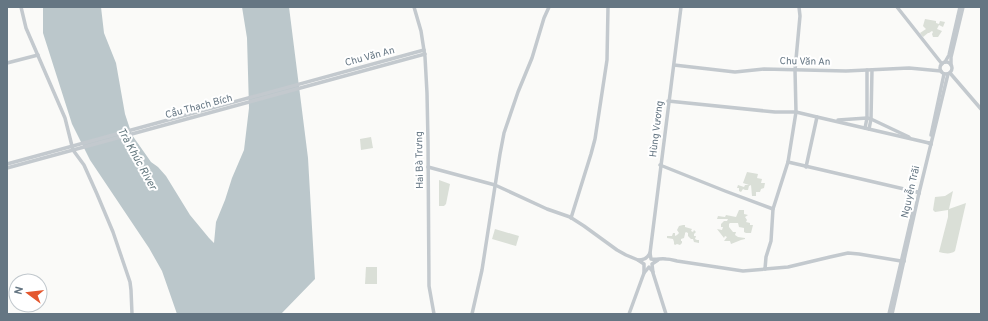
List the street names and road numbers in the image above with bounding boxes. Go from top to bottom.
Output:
street label: Chu Văn An [344,44,396,70]
street label: Chu Văn An [779,55,831,69]
street label: Cầu Thạch Bích [164,92,234,122]
street label: Hùng Vương [647,100,667,158]
street label: Hai Bà Trưng [413,131,427,189]
street label: Nguyễn Trãi [899,165,923,219]

